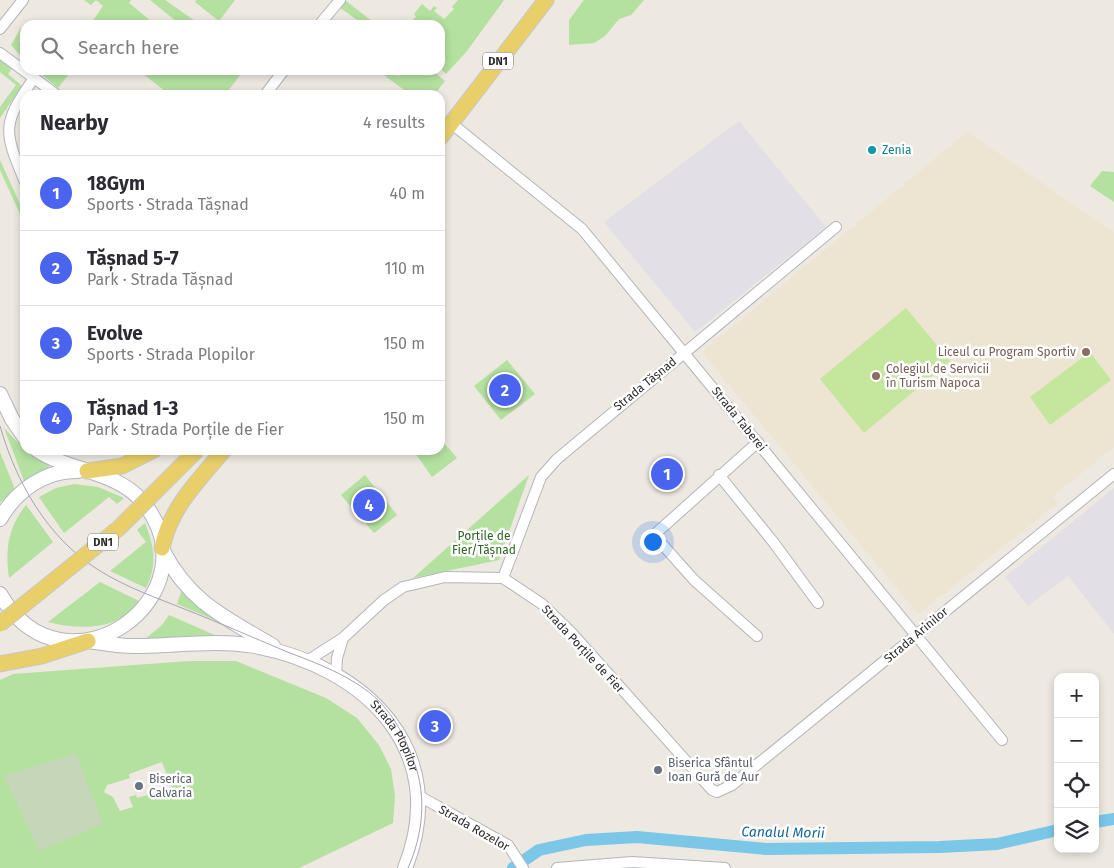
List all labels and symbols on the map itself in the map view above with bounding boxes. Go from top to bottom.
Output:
road number: DN1 [483,52,513,70]
place label: Zenia [882,143,911,157]
marker: Zenia [866,144,878,156]
place label: Liceul cu Program Sportiv [938,345,1076,359]
marker: Liceul cu Program Sportiv [1080,346,1092,358]
street label: Strada Tășnad [611,354,680,414]
place label: Colegiul de Servicii în Turism Napoca [885,362,989,390]
marker: Colegiul de Servicii în Turism Napoca [870,370,882,382]
pin: 2 [489,371,521,409]
street label: Strada Taberei [709,384,769,454]
pin: 1 [651,455,683,493]
pin: 4 [353,486,385,524]
park label: Porțile de Fier/Tășnad [452,529,516,558]
your location [640,529,666,555]
road number: DN1 [88,534,118,550]
street label: Strada Porțile de Fier [538,602,627,697]
street label: Strada Arinilor [881,604,951,666]
street label: Strada Plopilor [367,697,421,773]
pin: 3 [419,707,451,745]
place label: Biserica Sfântul Ioan Gură de Aur [668,756,759,784]
marker: Biserica Sfântul Ioan Gură de Aur [652,764,664,776]
place label: Biserica Calvaria [149,772,192,800]
marker: Biserica Calvaria [133,780,145,792]
street label: Strada Rozelor [436,802,512,854]
water label: Canalul Morii [741,823,825,842]

